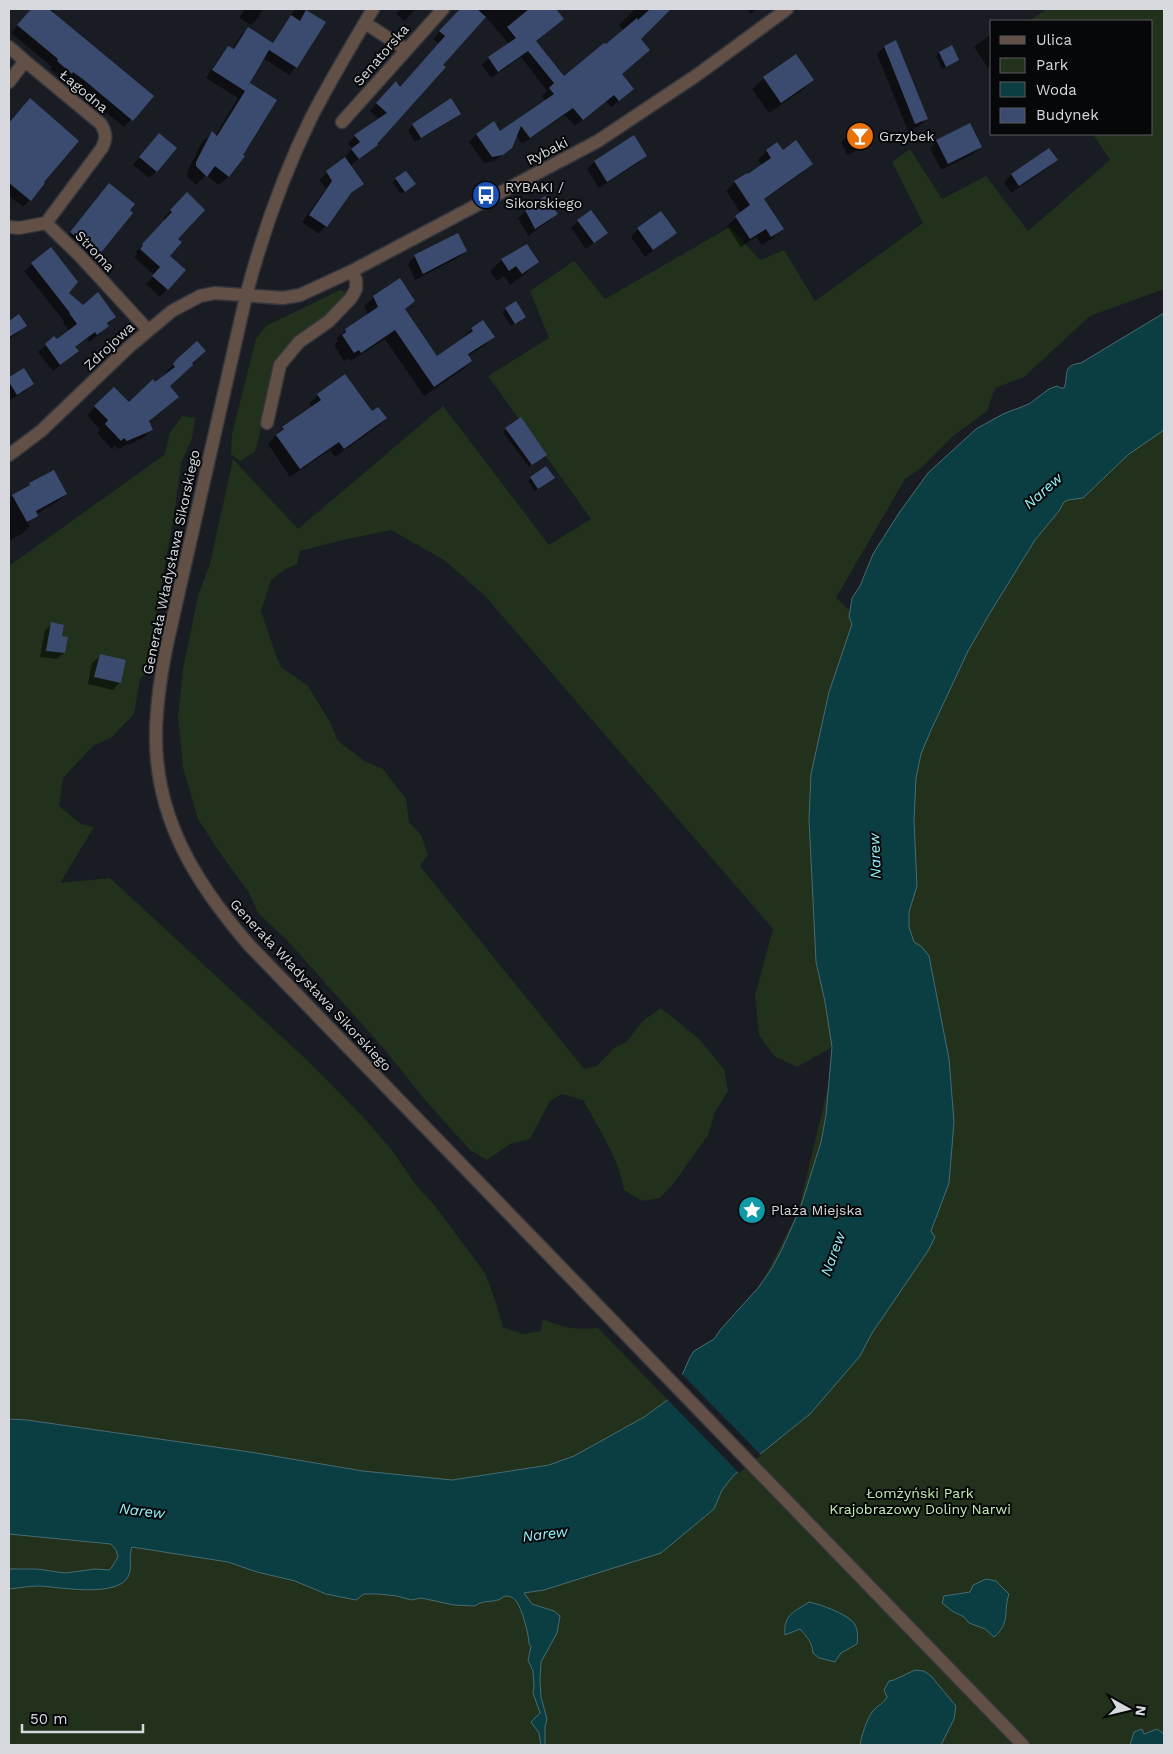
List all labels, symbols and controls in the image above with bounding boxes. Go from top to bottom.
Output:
legend [990,20,1153,135]
street label: Senatorska [350,21,412,89]
text: Ulica [1036,31,1073,49]
text: Park [1036,56,1069,74]
street label: Łagodna [57,66,111,116]
text: Woda [1036,81,1077,99]
text: Budynek [1036,106,1099,124]
bar icon: Grzybek [845,121,875,151]
place label: Grzybek [879,128,934,144]
street label: Rybaki [524,134,570,168]
place label: RYBAKI / Sikorskiego [505,179,582,211]
bus stop icon: RYBAKI / Sikorskiego [471,180,501,210]
street label: Stroma [72,227,118,275]
street label: Zdrojowa [81,319,137,373]
street label: Generała Władysława Sikorskiego [139,448,203,676]
water label: Narew [1020,468,1067,513]
water label: Narew [865,832,885,879]
street label: Generała Władysława Sikorskiego [227,896,395,1074]
place icon: Plaża Miejska [737,1195,767,1225]
place label: Plaża Miejska [771,1202,862,1218]
water label: Narew [817,1229,850,1279]
park label: Łomżyński Park Krajobrazowy Doliny Narwi [829,1485,1011,1517]
water label: Narew [118,1499,167,1523]
water label: Narew [521,1522,570,1546]
north arrow [1103,1684,1153,1734]
scale bar [22,1702,144,1734]
text: N [1132,1705,1150,1717]
text: 50 m [30,1710,67,1728]

